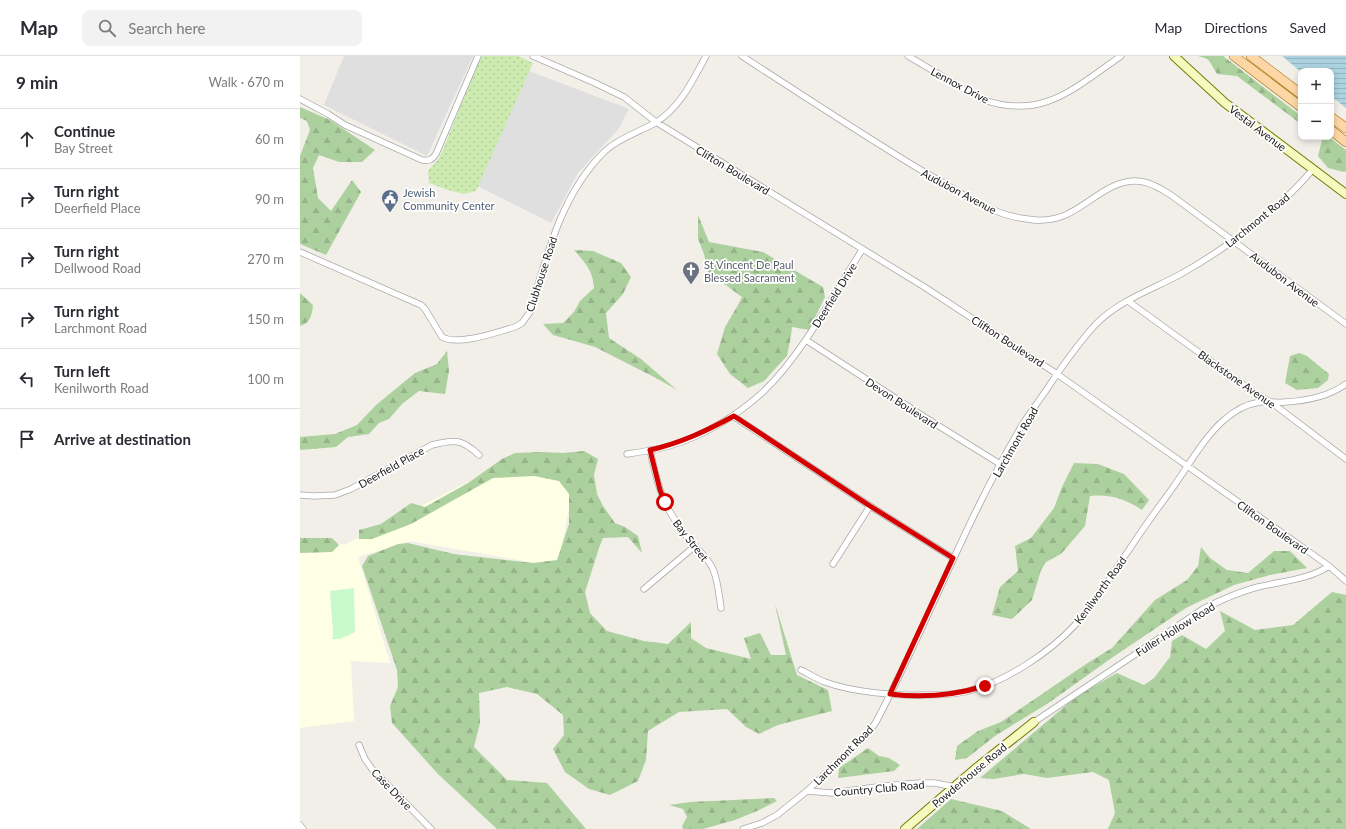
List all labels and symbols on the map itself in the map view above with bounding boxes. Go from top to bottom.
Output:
street label: Lennox Drive [929,64,991,106]
street label: Vestal Avenue [1227,102,1289,154]
street label: Clifton Boulevard [694,143,772,197]
street label: Audubon Avenue [919,166,999,216]
place label: Jewish Community Center [403,186,494,212]
public building icon: Jewish Community Center [380,188,400,213]
street label: Larchmont Road [1222,190,1292,250]
street label: Clubhouse Road [523,235,559,313]
street label: Audubon Avenue [1248,249,1322,309]
place label: St Vincent De Paul Blessed Sacrament [704,258,795,284]
church icon: St Vincent De Paul Blessed Sacrament [681,260,701,285]
street label: Deerfield Drive [809,260,859,330]
street label: Clifton Boulevard [969,313,1047,369]
street label: Blackstone Avenue [1196,347,1278,411]
street label: Devon Boulevard [864,375,940,431]
street label: Larchmont Road [990,405,1040,479]
street label: Deerfield Place [356,443,426,490]
route start [656,493,674,511]
street label: Clifton Boulevard [1235,498,1311,556]
street label: Bay Street [671,516,711,564]
street label: Kenilworth Road [1071,554,1129,626]
street label: Fuller Hollow Road [1133,599,1217,659]
route end [976,677,994,695]
street label: Larchmont Road [811,723,875,787]
street label: Powderhouse Road [929,740,1009,810]
street label: Case Drive [369,766,415,813]
street label: Country Club Road [833,778,925,798]

